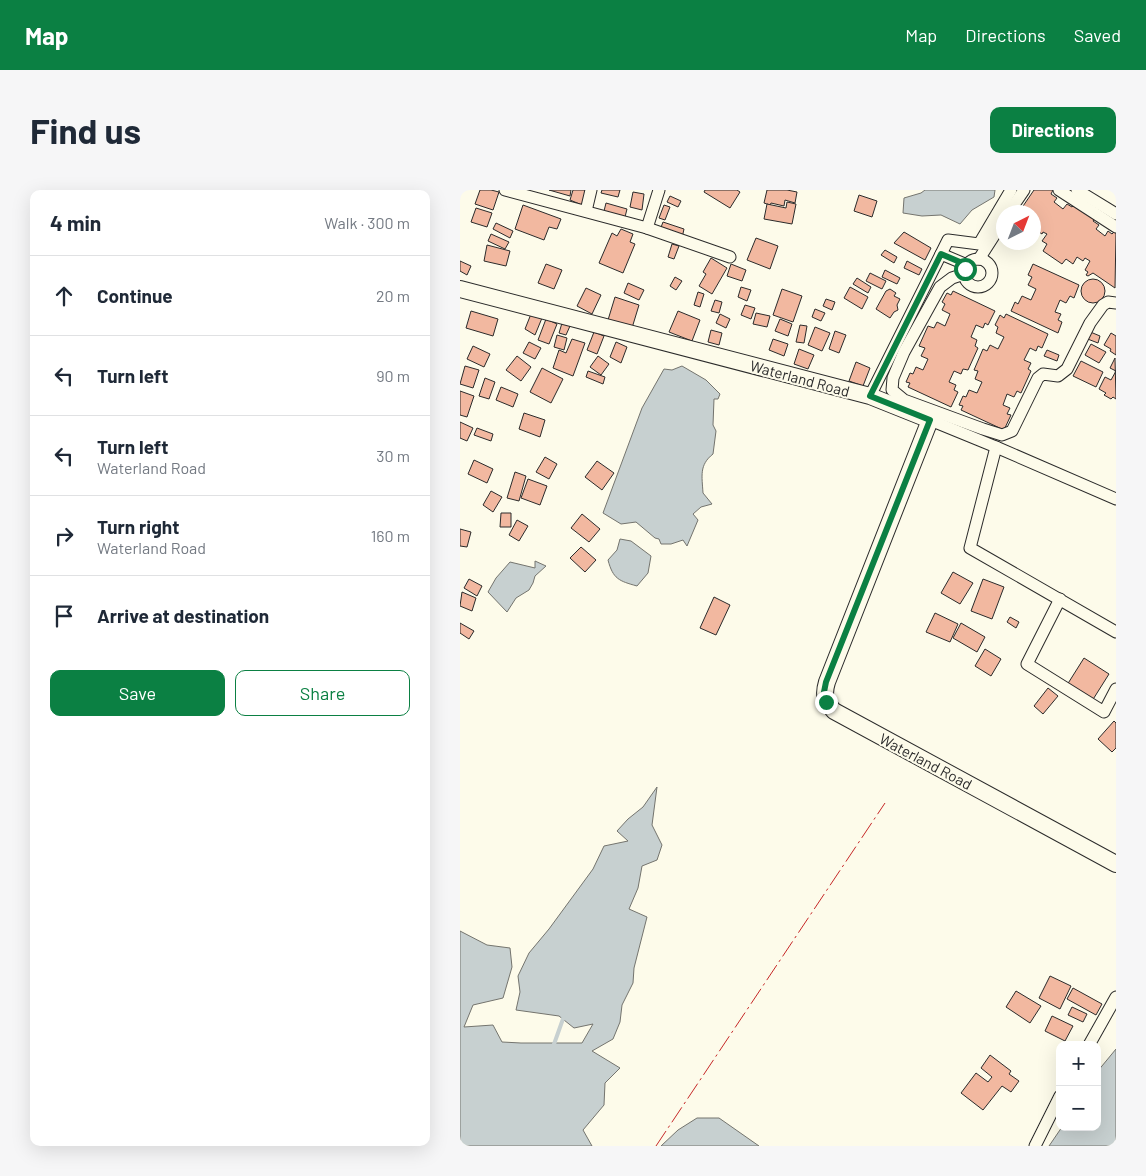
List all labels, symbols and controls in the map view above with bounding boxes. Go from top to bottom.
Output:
text: Map [25,21,68,50]
text: Map [905,24,937,46]
text: Directions [965,24,1046,46]
text: Saved [1074,24,1121,46]
button: Directions [990,107,1116,153]
text: Find us [30,109,141,151]
north arrow [996,205,1041,250]
text: 4 min [50,210,101,235]
text: Walk · 300 m [324,213,410,232]
route start [954,258,977,281]
icon: ahead [50,282,78,310]
text: Continue [97,284,173,307]
text: 20 m [376,286,410,305]
street label: Waterland Road [748,356,852,400]
icon: left [50,362,78,390]
text: Turn left [97,364,168,387]
text: 90 m [376,366,410,385]
text: Turn left [97,435,168,458]
icon: left [50,442,78,470]
text: 30 m [376,446,410,465]
text: Waterland Road [97,458,206,477]
text: Turn right [97,515,179,538]
icon: right [50,522,78,550]
text: 160 m [371,526,410,545]
text: Waterland Road [97,538,206,557]
icon: arrive [50,602,78,630]
text: Arrive at destination [97,604,269,627]
button: Save [50,670,225,716]
button: Share [235,670,410,716]
route end [815,691,838,714]
street label: Waterland Road [877,729,975,793]
map controls [1056,1041,1101,1131]
button: + [1056,1041,1101,1086]
button: − [1056,1086,1101,1131]

